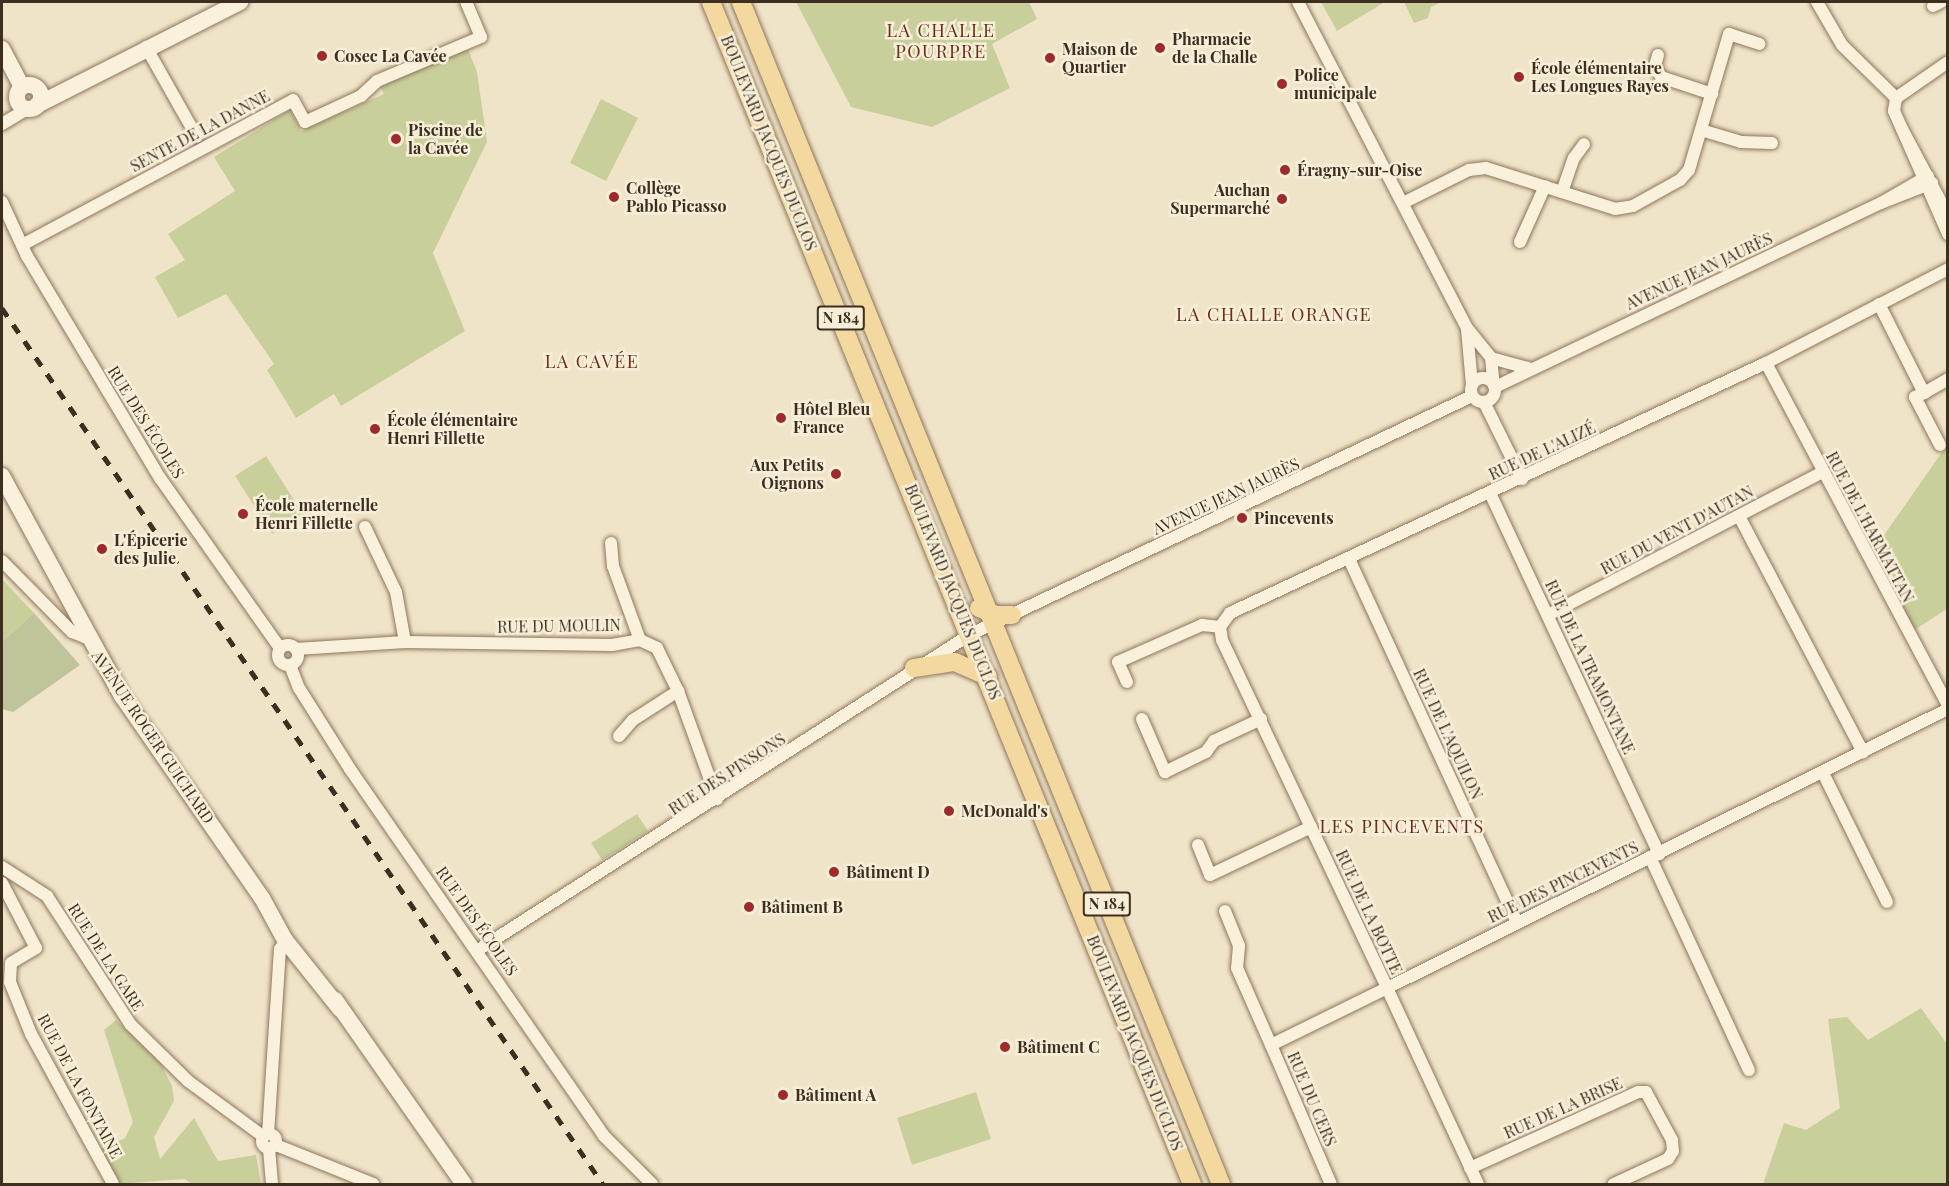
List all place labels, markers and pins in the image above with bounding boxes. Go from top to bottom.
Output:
place label: Pharmacie de la Challe [1172,29,1258,67]
place label: Maison de Quartier [1062,39,1138,77]
marker: Pharmacie de la Challe [1153,41,1167,55]
place label: Cosec La Cavée [334,46,447,66]
marker: Cosec La Cavée [315,49,329,63]
marker: Maison de Quartier [1043,51,1057,65]
place label: École élémentaire Les Longues Rayes [1531,58,1669,96]
place label: Police municipale [1294,65,1377,103]
marker: École élémentaire Les Longues Rayes [1512,70,1526,84]
marker: Police municipale [1275,77,1289,91]
place label: Piscine de la Cavée [408,120,483,158]
marker: Piscine de la Cavée [389,132,403,146]
place label: Éragny-sur-Oise [1297,160,1422,180]
marker: Éragny-sur-Oise [1278,163,1292,177]
place label: Collège Pablo Picasso [626,178,726,216]
place label: Auchan Supermarché [1170,180,1270,218]
marker: Collège Pablo Picasso [607,190,621,204]
marker: Auchan Supermarché [1275,192,1289,206]
place label: Hôtel Bleu France [793,399,870,437]
place label: École élémentaire Henri Fillette [387,410,518,448]
marker: Hôtel Bleu France [774,411,788,425]
marker: École élémentaire Henri Fillette [368,422,382,436]
place label: Aux Petits Oignons [750,455,824,493]
marker: Aux Petits Oignons [829,467,843,481]
place label: École maternelle Henri Fillette [255,495,378,533]
marker: École maternelle Henri Fillette [236,507,250,521]
place label: Pincevents [1254,508,1334,528]
marker: Pincevents [1235,511,1249,525]
place label: L'Épicerie des Julie [114,530,188,568]
marker: L'Épicerie des Julie [95,542,109,556]
place label: McDonald's [961,801,1048,821]
marker: McDonald's [942,804,956,818]
place label: Bâtiment D [846,862,930,882]
marker: Bâtiment D [827,865,841,879]
place label: Bâtiment B [761,897,843,917]
marker: Bâtiment B [742,900,756,914]
place label: Bâtiment C [1017,1037,1100,1057]
marker: Bâtiment C [998,1040,1012,1054]
place label: Bâtiment A [795,1085,877,1105]
marker: Bâtiment A [776,1088,790,1102]

